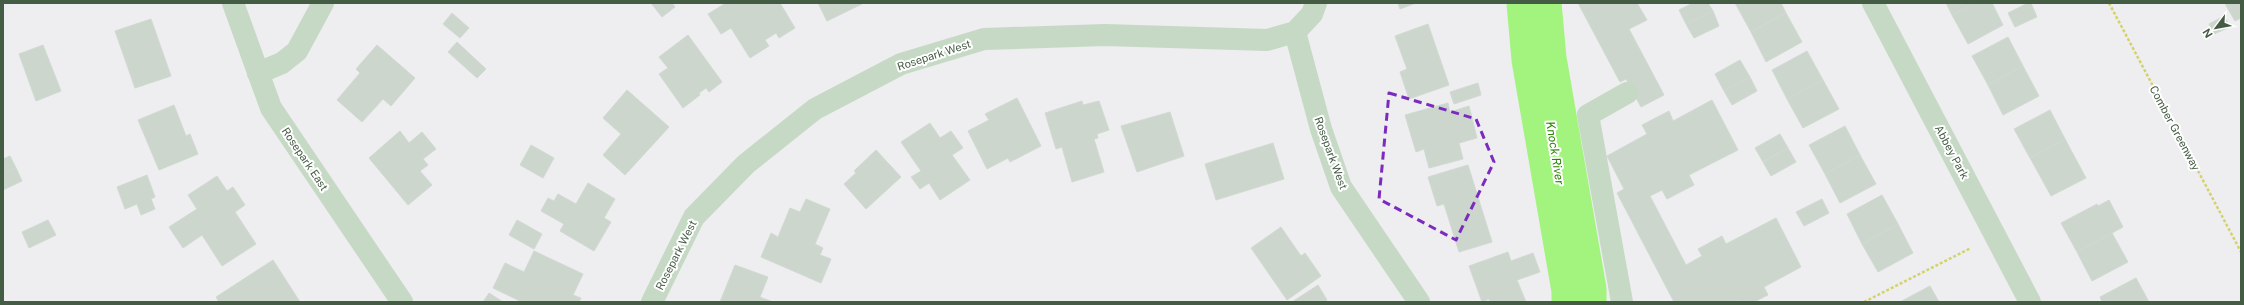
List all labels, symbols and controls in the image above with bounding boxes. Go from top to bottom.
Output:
north arrow [2196,8,2236,48]
text: N [2200,26,2215,40]
street label: Rosepark West [896,37,972,73]
street label: Comber Greenway [2148,84,2202,172]
street label: Rosepark West [1312,115,1350,191]
water label: Knock River [1543,120,1567,186]
street label: Abbey Park [1933,123,1971,181]
street label: Rosepark East [279,125,331,193]
street label: Rosepark West [653,218,699,292]

